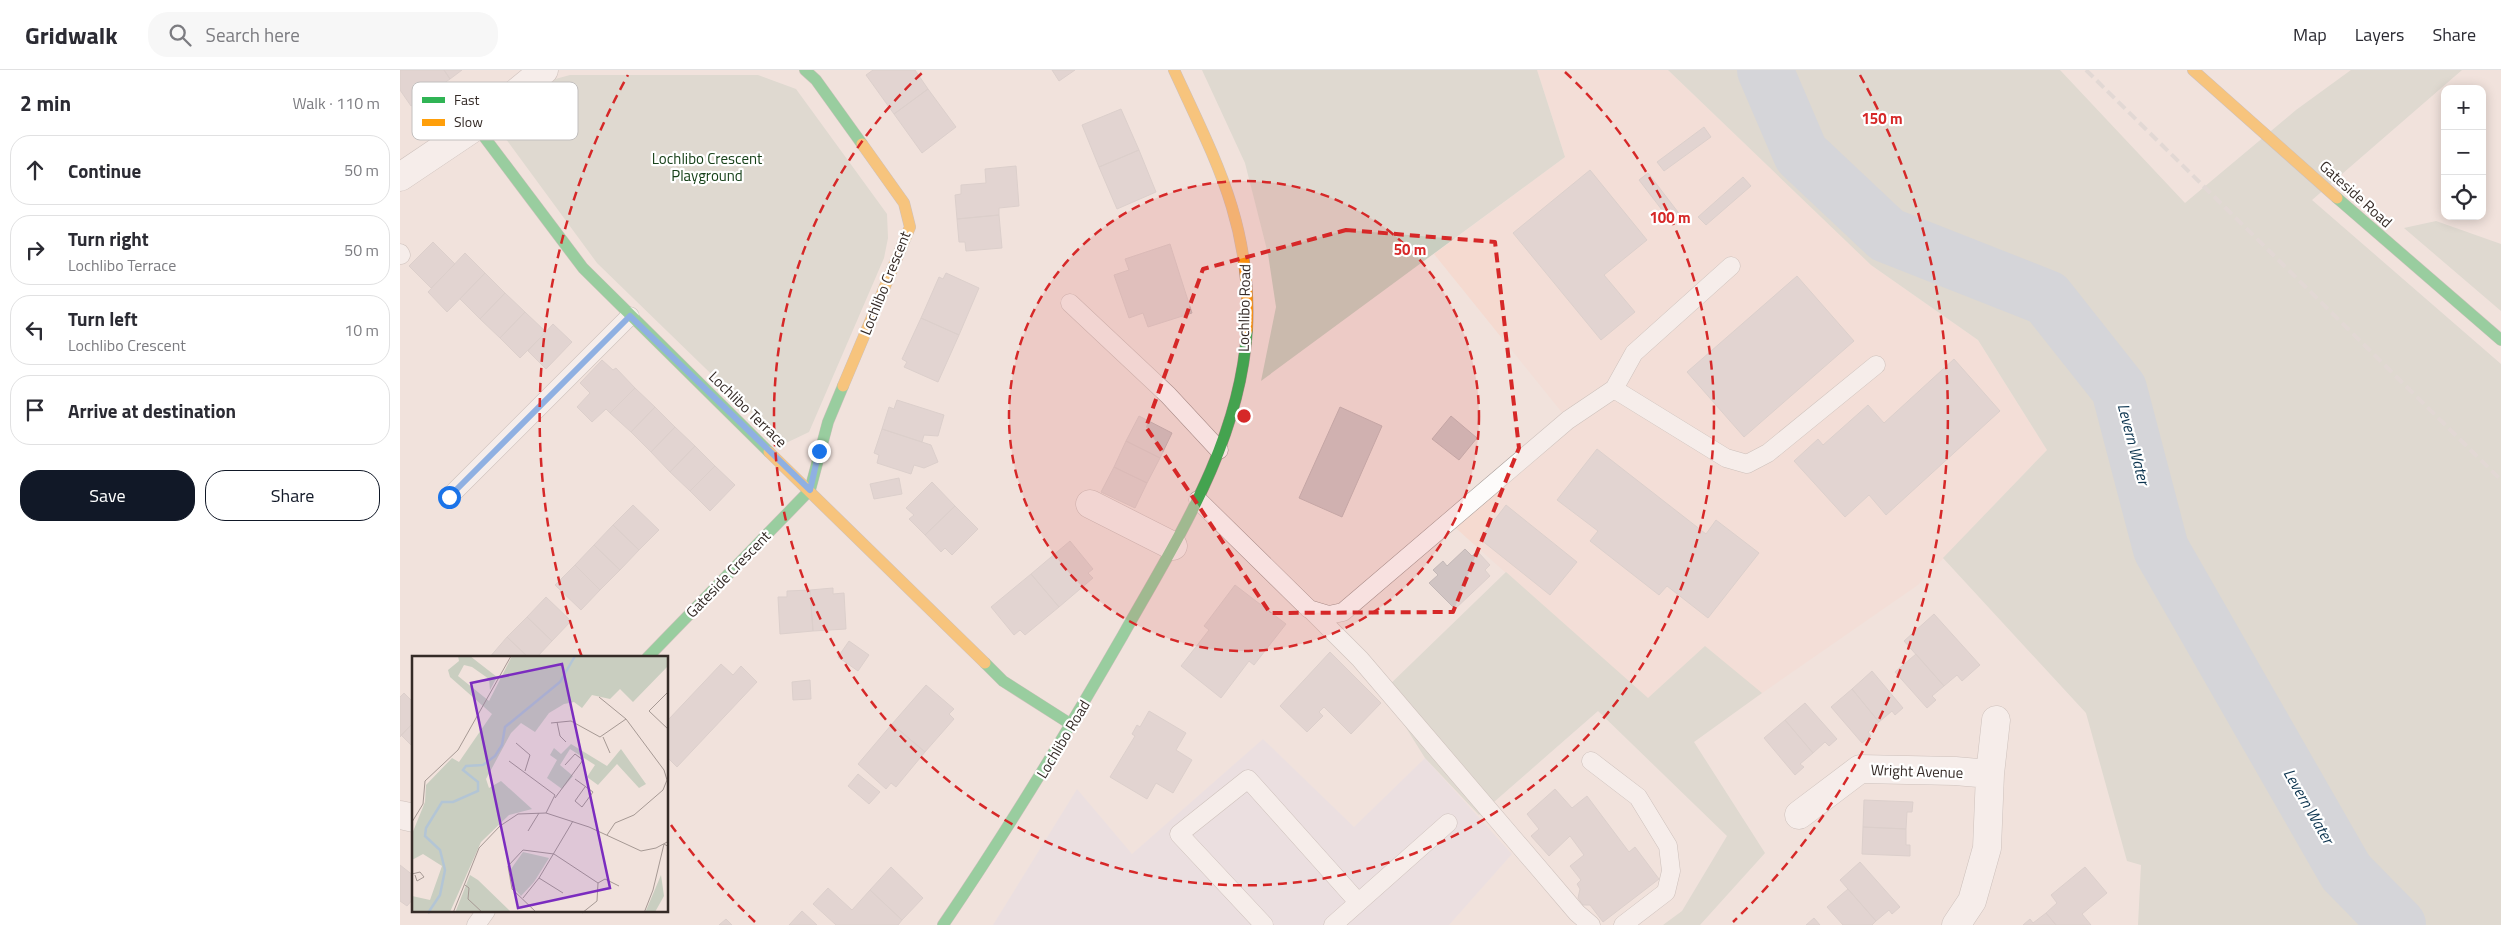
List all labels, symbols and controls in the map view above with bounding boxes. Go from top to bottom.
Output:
search box [148,12,498,57]
text: Gridwalk [25,17,118,53]
text: Search here [206,20,300,49]
icon: search [166,21,194,49]
text: Map [2293,21,2327,48]
text: Layers [2355,21,2404,48]
text: Share [2432,21,2476,48]
legend [412,82,578,140]
map controls [2441,85,2486,220]
button: + [2441,85,2486,130]
text: 2 min [20,87,71,119]
text: Fast [454,89,479,110]
text: Walk · 110 m [292,91,380,115]
text: 150 m [1861,107,1903,130]
text: Slow [454,111,483,132]
button: − [2441,130,2486,175]
park label: Lochlibo Crescent Playground [652,147,763,187]
street label: Gateside Road [2314,155,2398,233]
icon: ahead [21,156,49,184]
text: Continue [68,156,141,185]
text: 50 m [344,158,379,182]
button: locate [2441,175,2486,220]
text: 100 m [1649,206,1691,229]
text: Turn right [68,224,149,253]
street label: Lochlibo Crescent [854,227,917,339]
icon: right [21,236,49,264]
text: 50 m [344,238,379,262]
text: 50 m [1394,238,1426,261]
text: Lochlibo Terrace [68,253,176,277]
street label: Lochlibo Road [1232,264,1256,352]
text: Turn left [68,304,138,333]
icon: left [21,316,49,344]
text: 10 m [344,318,379,342]
text: Lochlibo Crescent [68,333,186,357]
street label: Lochlibo Terrace [703,365,793,453]
icon: arrive [21,396,49,424]
text: Arrive at destination [68,396,236,425]
water label: Levern Water [2112,401,2157,489]
centre of rings [1235,407,1253,425]
route end [808,440,831,463]
button: Save [20,470,195,521]
button: Share [205,470,380,521]
route start [438,486,461,509]
street label: Gateside Crescent [680,525,776,623]
inset map [412,656,669,912]
street label: Lochlibo Road [1030,695,1096,783]
street label: Wright Avenue [1870,758,1964,784]
water label: Levern Water [2278,764,2341,850]

